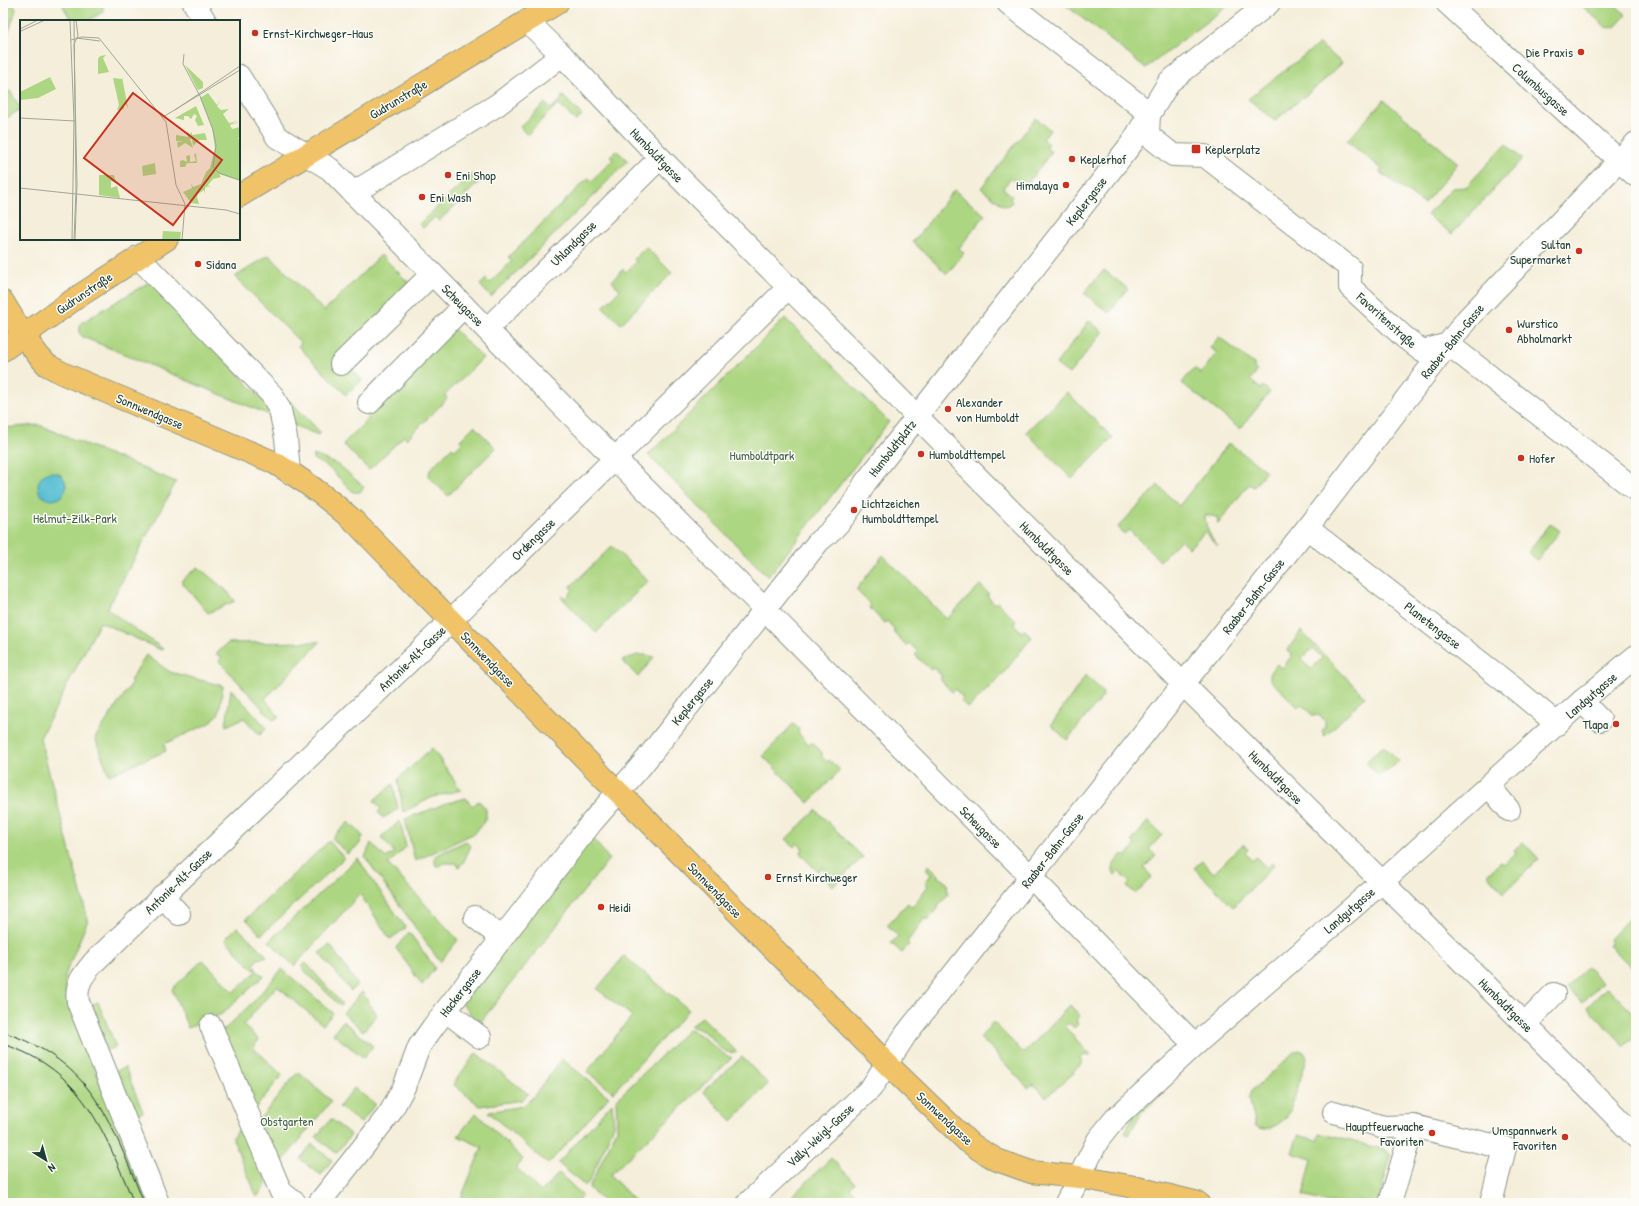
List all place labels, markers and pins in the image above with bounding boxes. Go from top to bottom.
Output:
place label: Ernst-Kirchweger-Haus [263,24,373,42]
marker: Ernst-Kirchweger-Haus [250,28,260,38]
place label: Die Praxis [1526,43,1573,61]
marker: Die Praxis [1576,47,1586,57]
place label: Keplerplatz [1205,140,1261,158]
marker: Keplerplatz [1190,143,1202,155]
place label: Keplerhof [1080,150,1127,168]
marker: Keplerhof [1067,154,1077,164]
place label: Eni Shop [456,166,496,184]
marker: Eni Shop [443,170,453,180]
place label: Himalaya [1016,176,1058,194]
marker: Himalaya [1061,180,1071,190]
place label: Eni Wash [430,188,472,206]
marker: Eni Wash [417,192,427,202]
place label: Sultan Supermarket [1510,235,1572,268]
marker: Sultan Supermarket [1574,246,1584,256]
place label: Sidana [206,255,236,273]
marker: Sidana [193,259,203,269]
place label: Wurstico Abholmarkt [1517,314,1572,347]
marker: Wurstico Abholmarkt [1504,325,1514,335]
place label: Alexander von Humboldt [956,393,1020,426]
marker: Alexander von Humboldt [943,404,953,414]
place label: Humboldttempel [929,445,1006,463]
marker: Humboldttempel [916,449,926,459]
place label: Hofer [1529,449,1555,467]
marker: Hofer [1516,453,1526,463]
place label: Lichtzeichen Humboldttempel [862,494,939,527]
marker: Lichtzeichen Humboldttempel [849,505,859,515]
place label: Tlapa [1583,715,1608,733]
marker: Tlapa [1611,719,1621,729]
place label: Ernst Kirchweger [776,868,857,886]
marker: Ernst Kirchweger [763,872,773,882]
place label: Heidi [609,898,631,916]
marker: Heidi [596,902,606,912]
place label: Hauptfeuerwache Favoriten [1346,1117,1424,1150]
place label: Umspannwerk Favoriten [1492,1121,1558,1154]
marker: Hauptfeuerwache Favoriten [1427,1128,1437,1138]
marker: Umspannwerk Favoriten [1560,1132,1570,1142]

